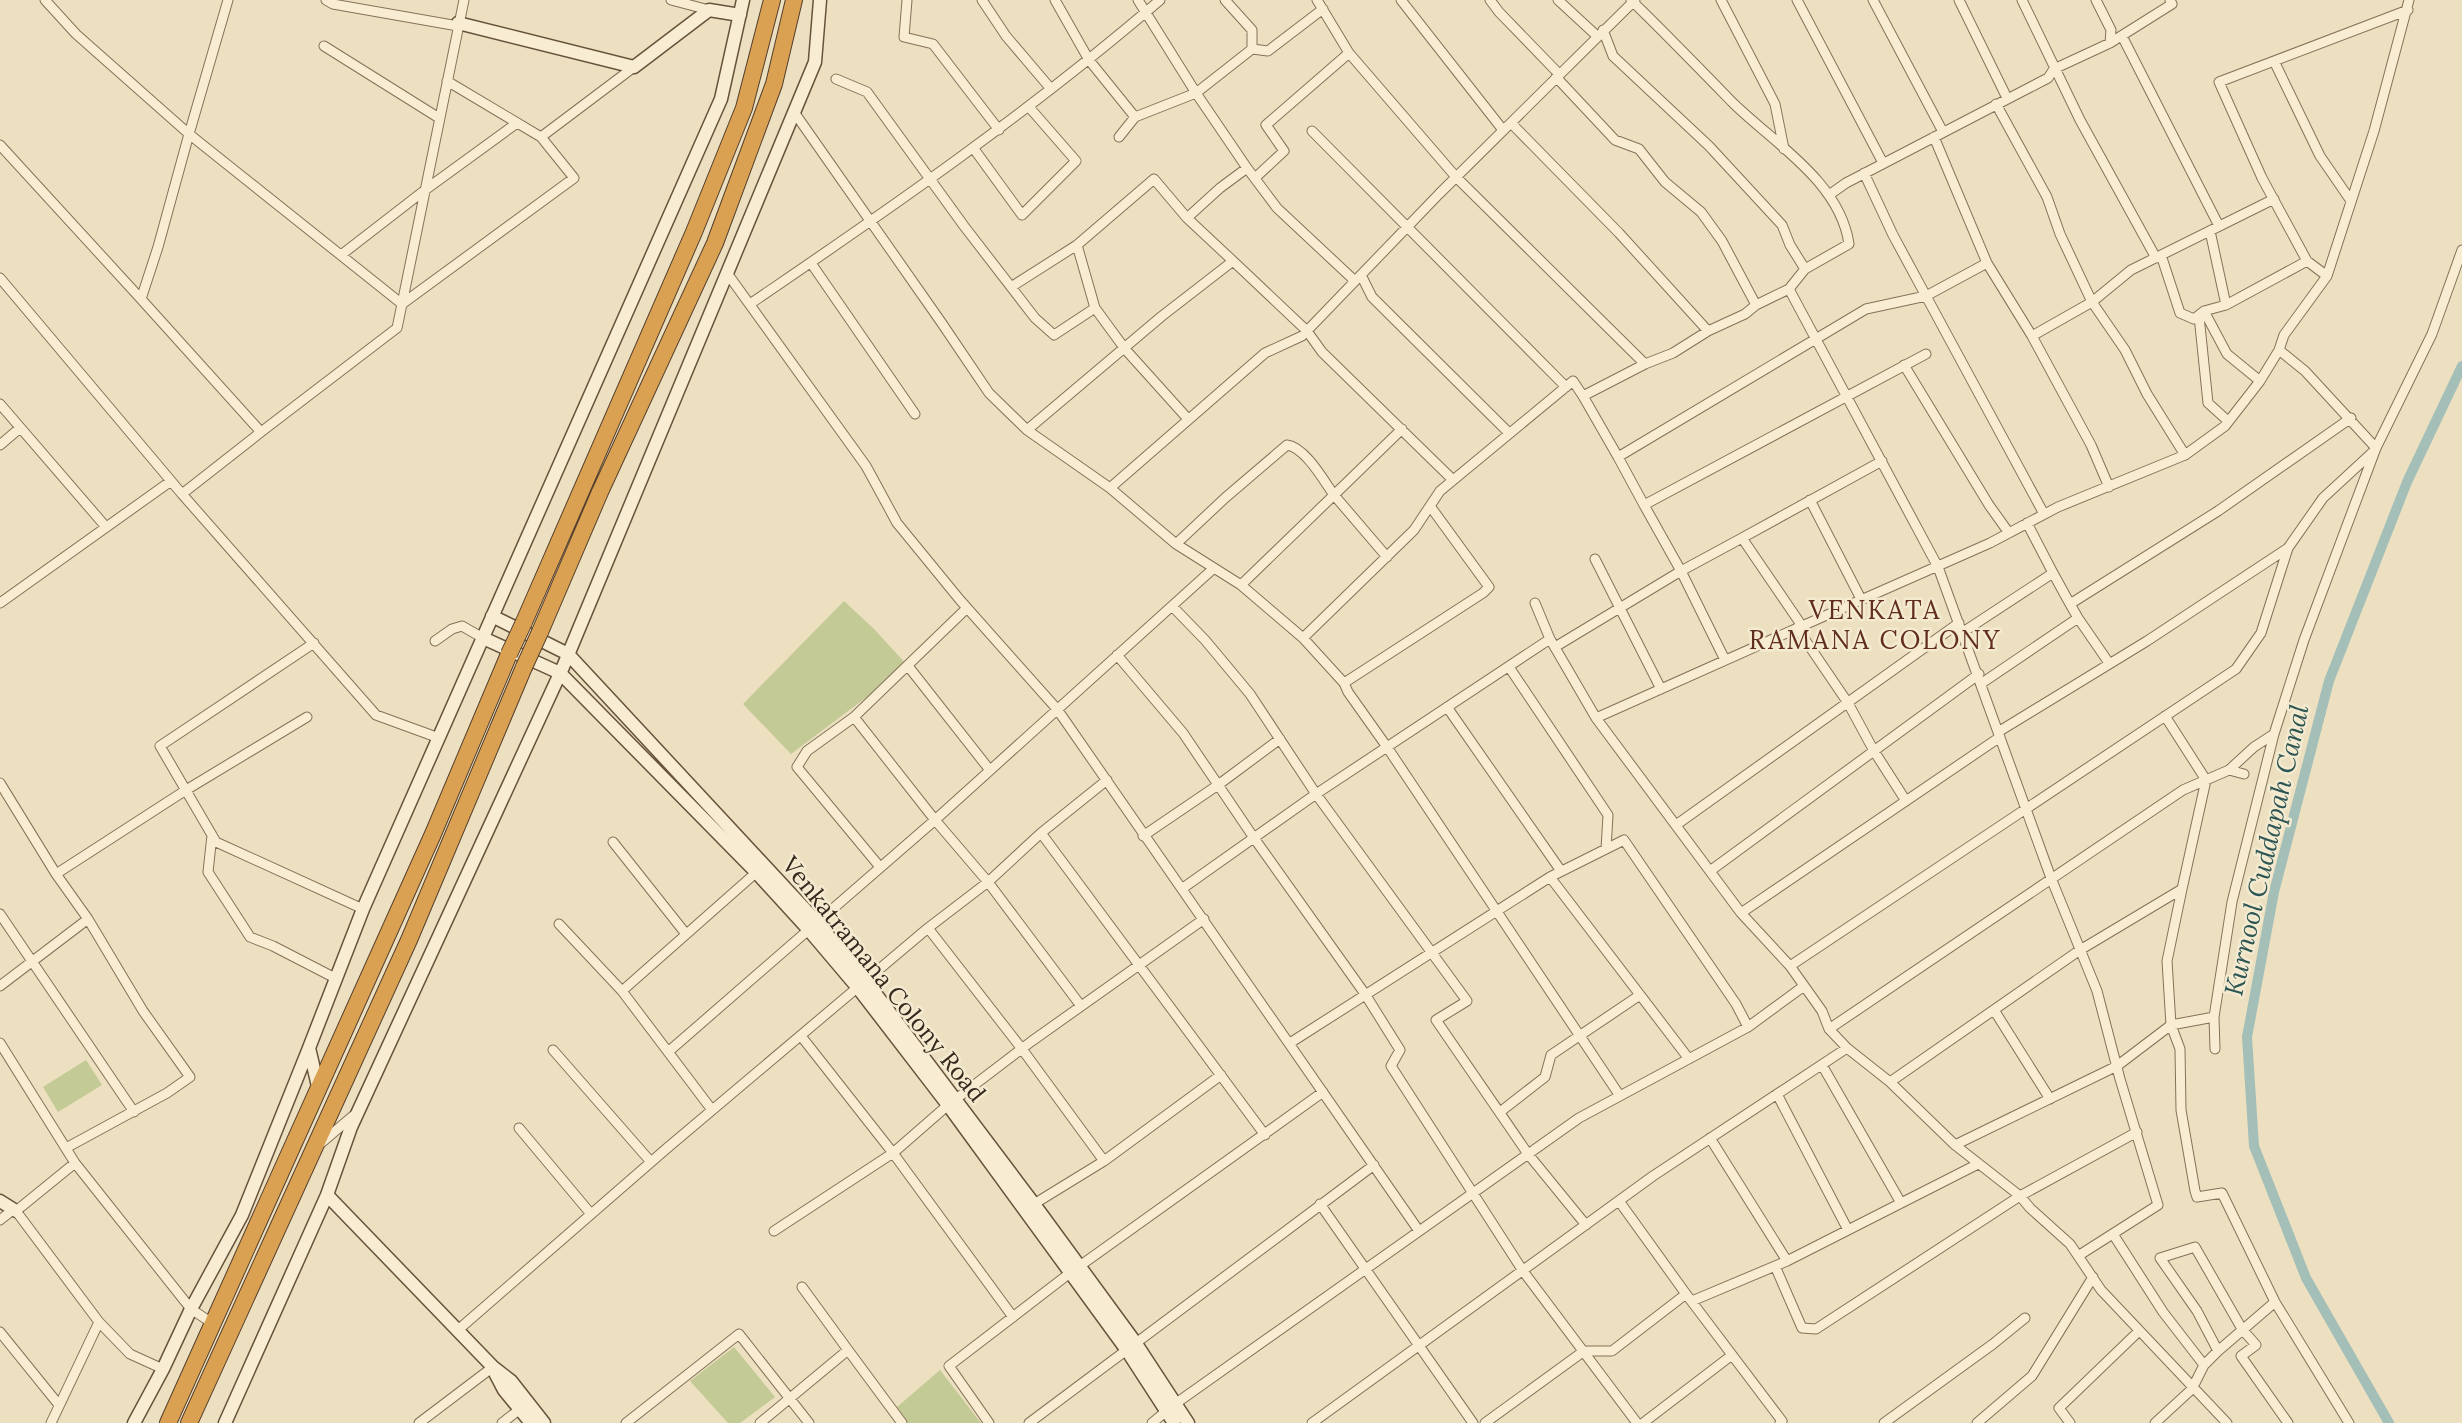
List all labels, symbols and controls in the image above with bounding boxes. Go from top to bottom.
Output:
district label: VENKATA RAMANA COLONY [1749,593,2001,656]
water label: Kurnool Cuddapah Canal [2216,701,2316,999]
street label: Venkatramana Colony Road [775,849,993,1108]

